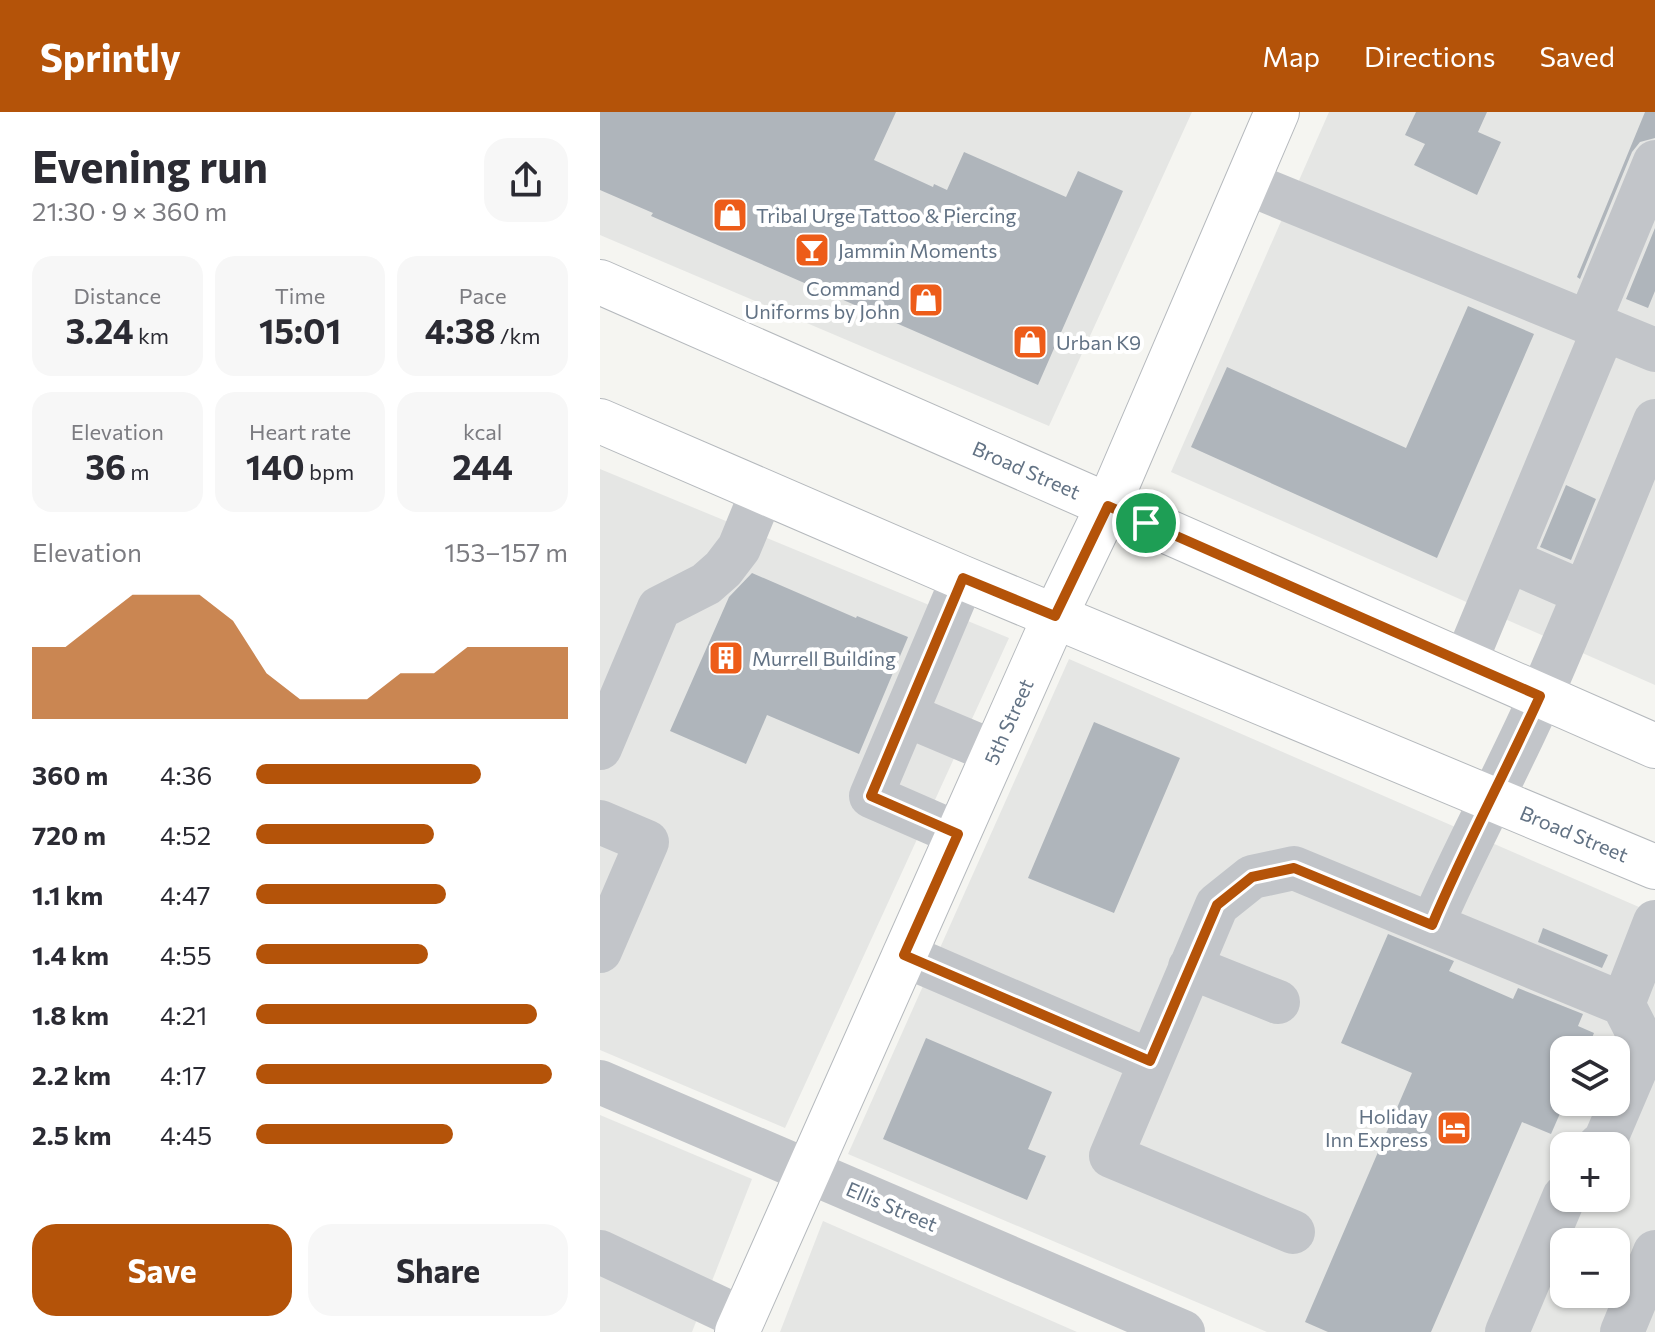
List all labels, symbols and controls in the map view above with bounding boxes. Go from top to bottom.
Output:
text: Sprintly [40,33,181,80]
text: Map [1262,39,1320,73]
text: Directions [1364,39,1495,73]
text: Saved [1539,39,1615,73]
text: Evening run [32,138,268,192]
button: share [484,138,568,222]
text: 21:30 · 9 × 360 m [32,195,227,226]
shop icon: Tribal Urge Tattoo & Piercing [711,196,749,234]
place label: Tribal Urge Tattoo & Piercing [756,203,1017,227]
bar icon: Jammin Moments [793,231,831,269]
place label: Jammin Moments [838,238,997,262]
place label: Command Uniforms by John [745,276,900,323]
shop icon: Command Uniforms by John [907,281,945,319]
text: Distance [74,282,161,309]
text: Time [275,282,325,309]
text: Pace [459,282,507,309]
text: 3.24 [66,309,134,351]
text: 15:01 [259,309,341,351]
text: 4:38 [425,309,495,351]
text: km [134,322,169,349]
text: /km [495,322,541,349]
shop icon: Urban K9 [1011,323,1049,361]
place label: Urban K9 [1056,330,1141,354]
text: Elevation [71,418,164,445]
text: Heart rate [249,418,351,445]
text: kcal [463,418,502,445]
street label: Broad Street [969,435,1084,504]
text: 36 [85,445,126,487]
text: 140 [246,445,305,487]
text: 244 [452,445,513,487]
text: m [126,458,149,485]
text: bpm [305,458,354,485]
pin [1112,489,1180,557]
icon: arrive [1124,501,1168,545]
text: Elevation [32,536,142,567]
text: 153–157 m [444,536,568,567]
building icon: Murrell Building [707,639,745,677]
place label: Murrell Building [752,646,896,670]
street label: 5th Street [979,675,1038,768]
text: 360 m [32,759,108,790]
text: 4:36 [160,759,212,790]
street label: Broad Street [1517,800,1632,867]
text: 720 m [32,819,106,850]
text: 4:52 [160,819,211,850]
text: 1.1 km [32,879,103,910]
text: 4:47 [160,879,211,910]
text: 1.4 km [32,939,109,970]
text: 4:55 [160,939,212,970]
text: 1.8 km [32,999,109,1030]
text: 4:21 [160,999,207,1030]
map controls [1550,1036,1630,1308]
button: layers [1550,1036,1630,1116]
text: 2.2 km [32,1059,111,1090]
text: 4:17 [160,1059,207,1090]
place label: Holiday Inn Express [1325,1104,1428,1151]
hotel icon: Holiday Inn Express [1435,1109,1473,1147]
text: 2.5 km [32,1119,111,1150]
text: 4:45 [160,1119,212,1150]
button: + [1550,1132,1630,1212]
street label: Ellis Street [843,1176,941,1236]
button: Save [32,1224,292,1316]
button: Share [308,1224,568,1316]
button: − [1550,1228,1630,1308]

